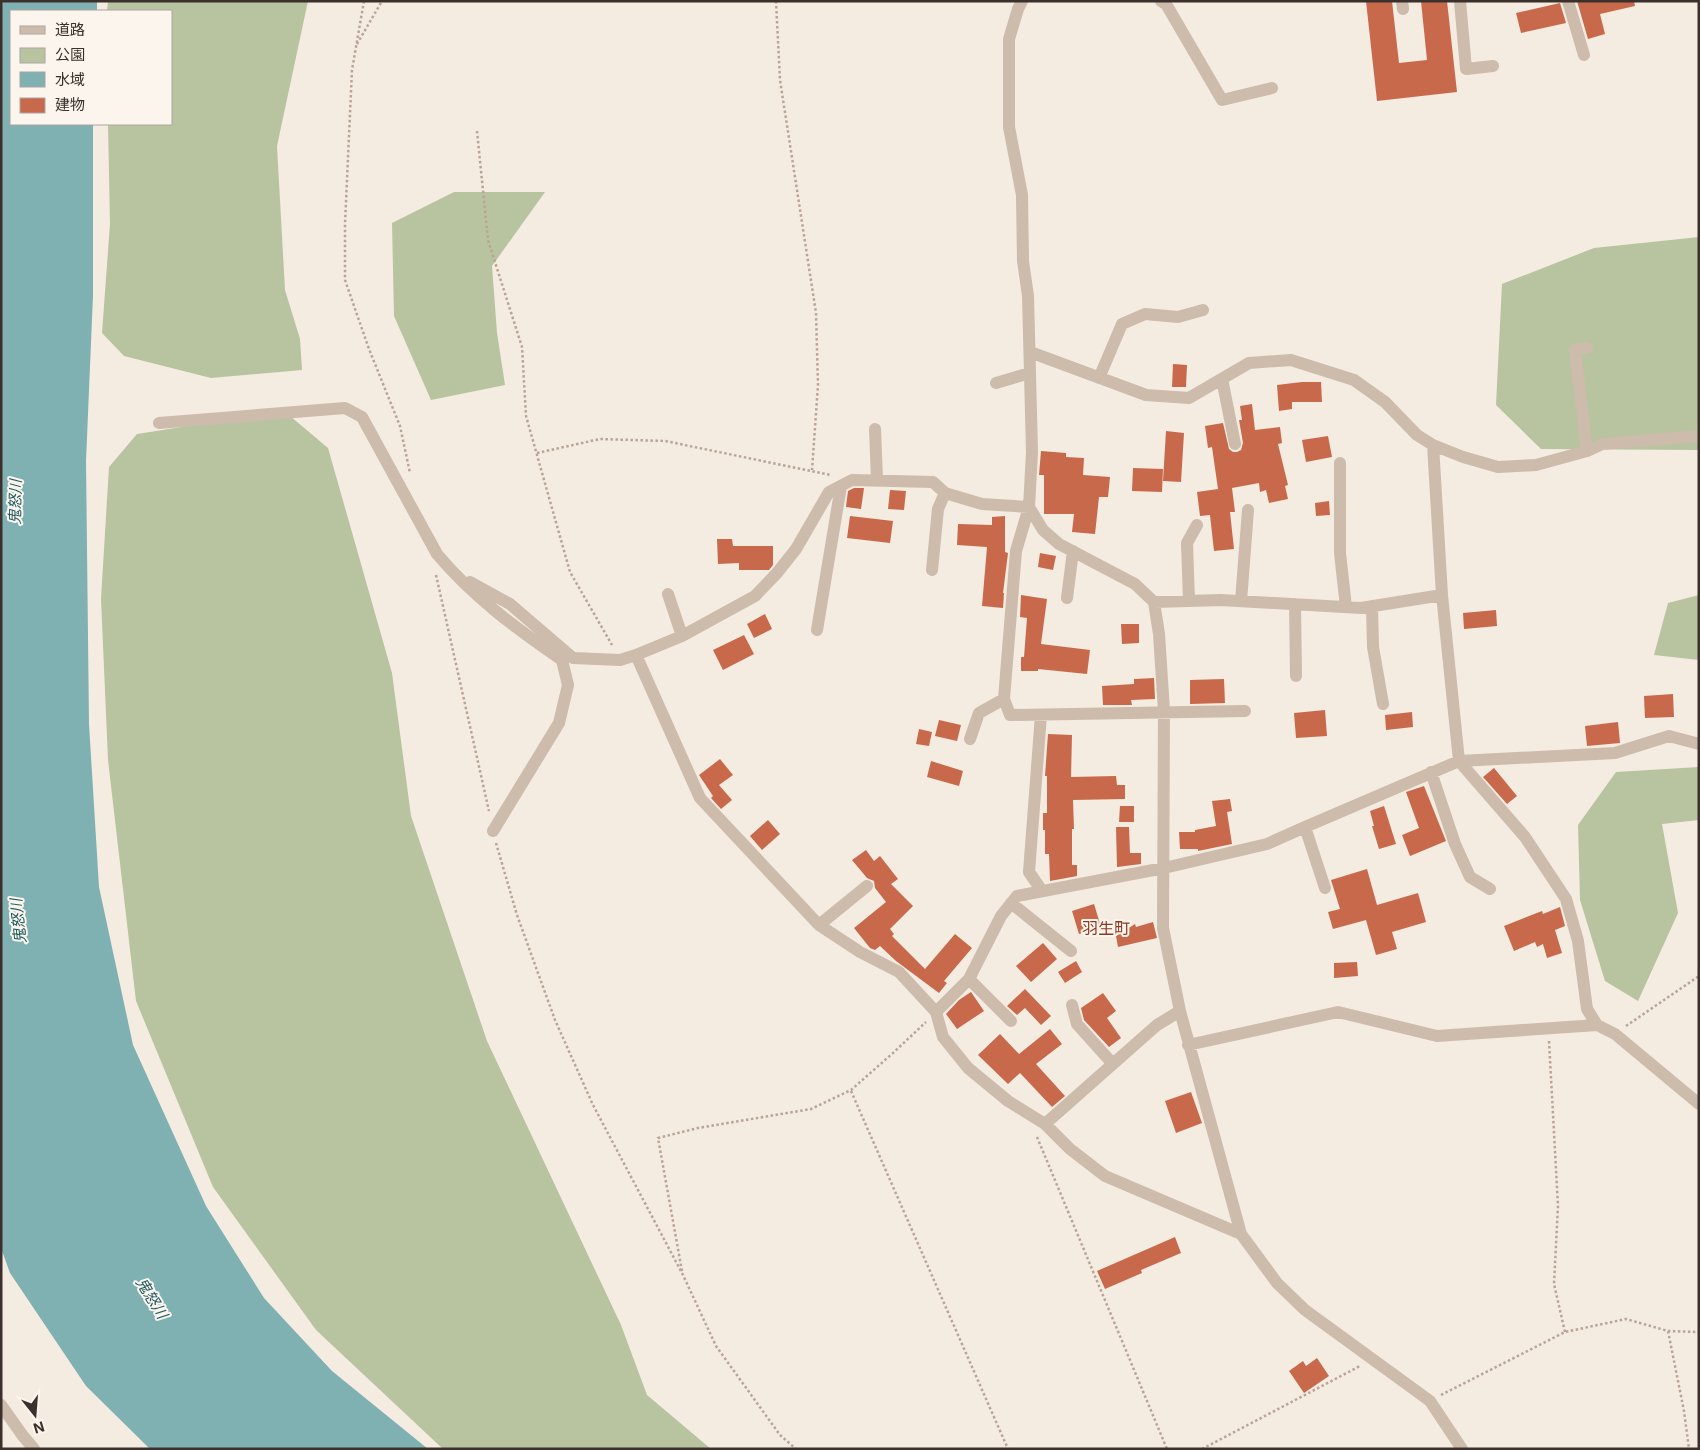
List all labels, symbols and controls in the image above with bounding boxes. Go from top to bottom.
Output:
legend [10,10,172,125]
text: 道路 [55,20,85,39]
text: 公園 [55,45,85,64]
text: 水域 [55,70,85,89]
text: 建物 [55,95,85,114]
water label: 鬼怒川 [5,477,25,525]
water label: 鬼怒川 [6,896,30,944]
district label: 羽生町 [1082,918,1130,938]
water label: 鬼怒川 [132,1274,173,1324]
north arrow [10,1390,60,1440]
text: N [31,1418,47,1438]

